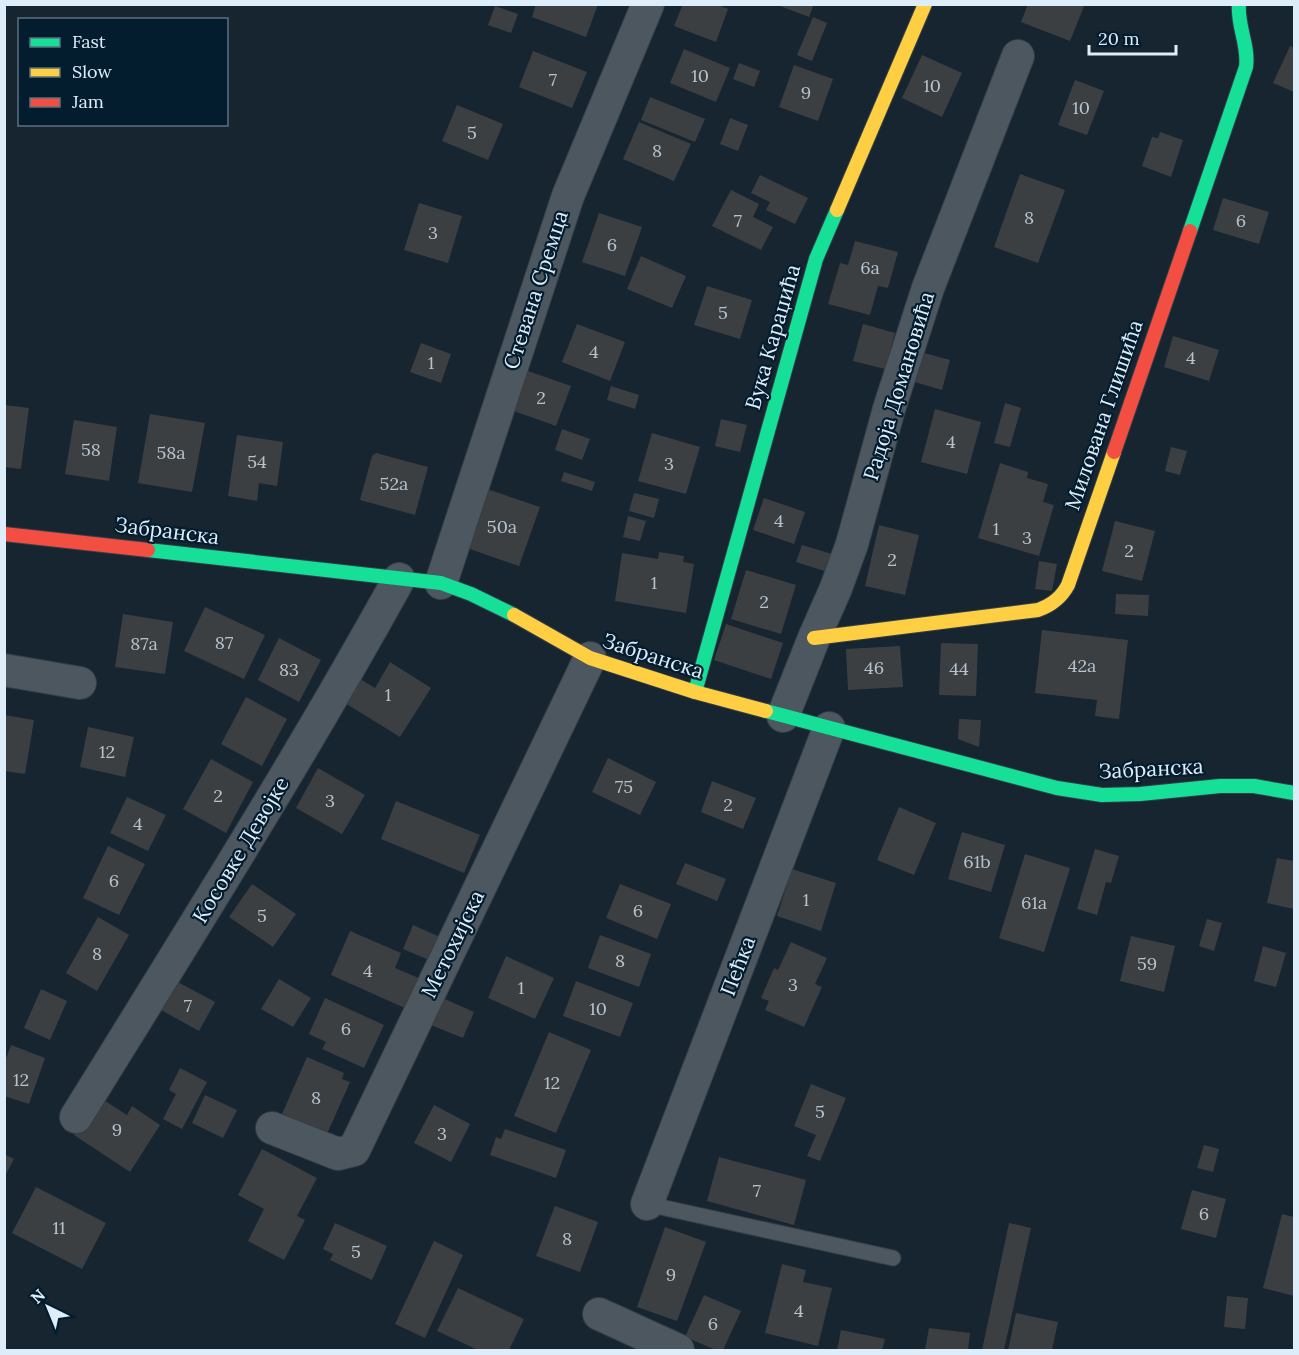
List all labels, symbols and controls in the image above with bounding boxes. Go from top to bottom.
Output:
legend [18,18,228,126]
scale bar [1089,18,1176,56]
text: 20 m [1098,27,1140,50]
text: Fast [72,30,106,53]
text: Slow [72,60,112,83]
house number: 10 [691,64,709,87]
house number: 7 [549,68,557,91]
house number: 10 [923,74,941,97]
house number: 9 [801,81,811,104]
text: Jam [71,90,104,113]
house number: 10 [1072,96,1090,119]
house number: 5 [467,121,477,144]
house number: 8 [652,139,662,162]
house number: 8 [1024,206,1034,229]
street label: Стевана Сремца [497,207,574,373]
house number: 7 [734,209,742,232]
house number: 6 [1236,209,1246,232]
house number: 3 [428,221,438,244]
house number: 6 [607,233,617,256]
house number: 6a [860,256,880,279]
street label: Вука Караџића [739,261,806,413]
street label: Радоја Домановића [857,288,940,484]
house number: 5 [718,301,728,324]
street label: Милована Глишића [1058,316,1149,514]
house number: 4 [589,340,599,363]
house number: 4 [1186,346,1196,369]
house number: 1 [428,351,434,374]
house number: 2 [536,386,546,409]
house number: 4 [946,430,956,453]
house number: 58 [81,438,101,461]
house number: 58a [156,441,186,464]
house number: 54 [247,450,267,473]
house number: 3 [664,452,674,475]
house number: 52a [380,472,408,495]
house number: 4 [774,509,784,532]
street label: Забранска [113,511,221,550]
house number: 50a [487,515,517,538]
house number: 1 [993,517,999,540]
house number: 3 [1022,526,1032,549]
house number: 2 [1124,539,1134,562]
house number: 2 [887,548,897,571]
house number: 1 [651,571,657,594]
house number: 2 [759,590,769,613]
street label: Забранска [599,626,707,685]
house number: 87 [215,631,233,654]
house number: 87a [130,632,158,655]
house number: 42a [1068,654,1096,677]
house number: 46 [864,656,884,679]
house number: 44 [949,657,969,680]
house number: 83 [279,658,299,681]
house number: 1 [385,683,391,706]
house number: 12 [99,740,115,763]
street label: Забранска [1098,752,1204,785]
street label: Косовке Девојке [186,772,295,928]
house number: 75 [615,775,633,798]
house number: 2 [213,784,223,807]
house number: 3 [325,789,335,812]
house number: 2 [723,793,733,816]
house number: 4 [133,812,143,835]
house number: 61b [963,850,991,873]
house number: 6 [109,869,119,892]
street label: Метохијска [415,885,490,1002]
house number: 1 [803,888,809,911]
house number: 61a [1021,891,1047,914]
house number: 6 [633,899,643,922]
house number: 5 [257,904,267,927]
street label: Пећка [714,932,761,999]
house number: 8 [92,942,102,965]
house number: 8 [615,949,625,972]
house number: 59 [1137,952,1157,975]
house number: 4 [363,959,373,982]
house number: 3 [788,973,798,996]
house number: 1 [518,976,524,999]
house number: 7 [184,994,192,1017]
house number: 10 [589,997,607,1020]
house number: 6 [341,1017,351,1040]
house number: 12 [13,1068,29,1091]
house number: 12 [544,1071,560,1094]
house number: 8 [311,1086,321,1109]
house number: 5 [815,1100,825,1123]
house number: 9 [112,1118,122,1141]
house number: 3 [437,1122,447,1145]
house number: 7 [753,1179,761,1202]
house number: 6 [1199,1202,1209,1225]
house number: 11 [52,1216,66,1239]
house number: 8 [562,1227,572,1250]
house number: 5 [351,1240,361,1263]
house number: 9 [666,1263,676,1286]
north arrow [18,1277,78,1337]
text: N [26,1284,49,1308]
house number: 4 [794,1299,804,1322]
house number: 6 [708,1312,718,1335]

